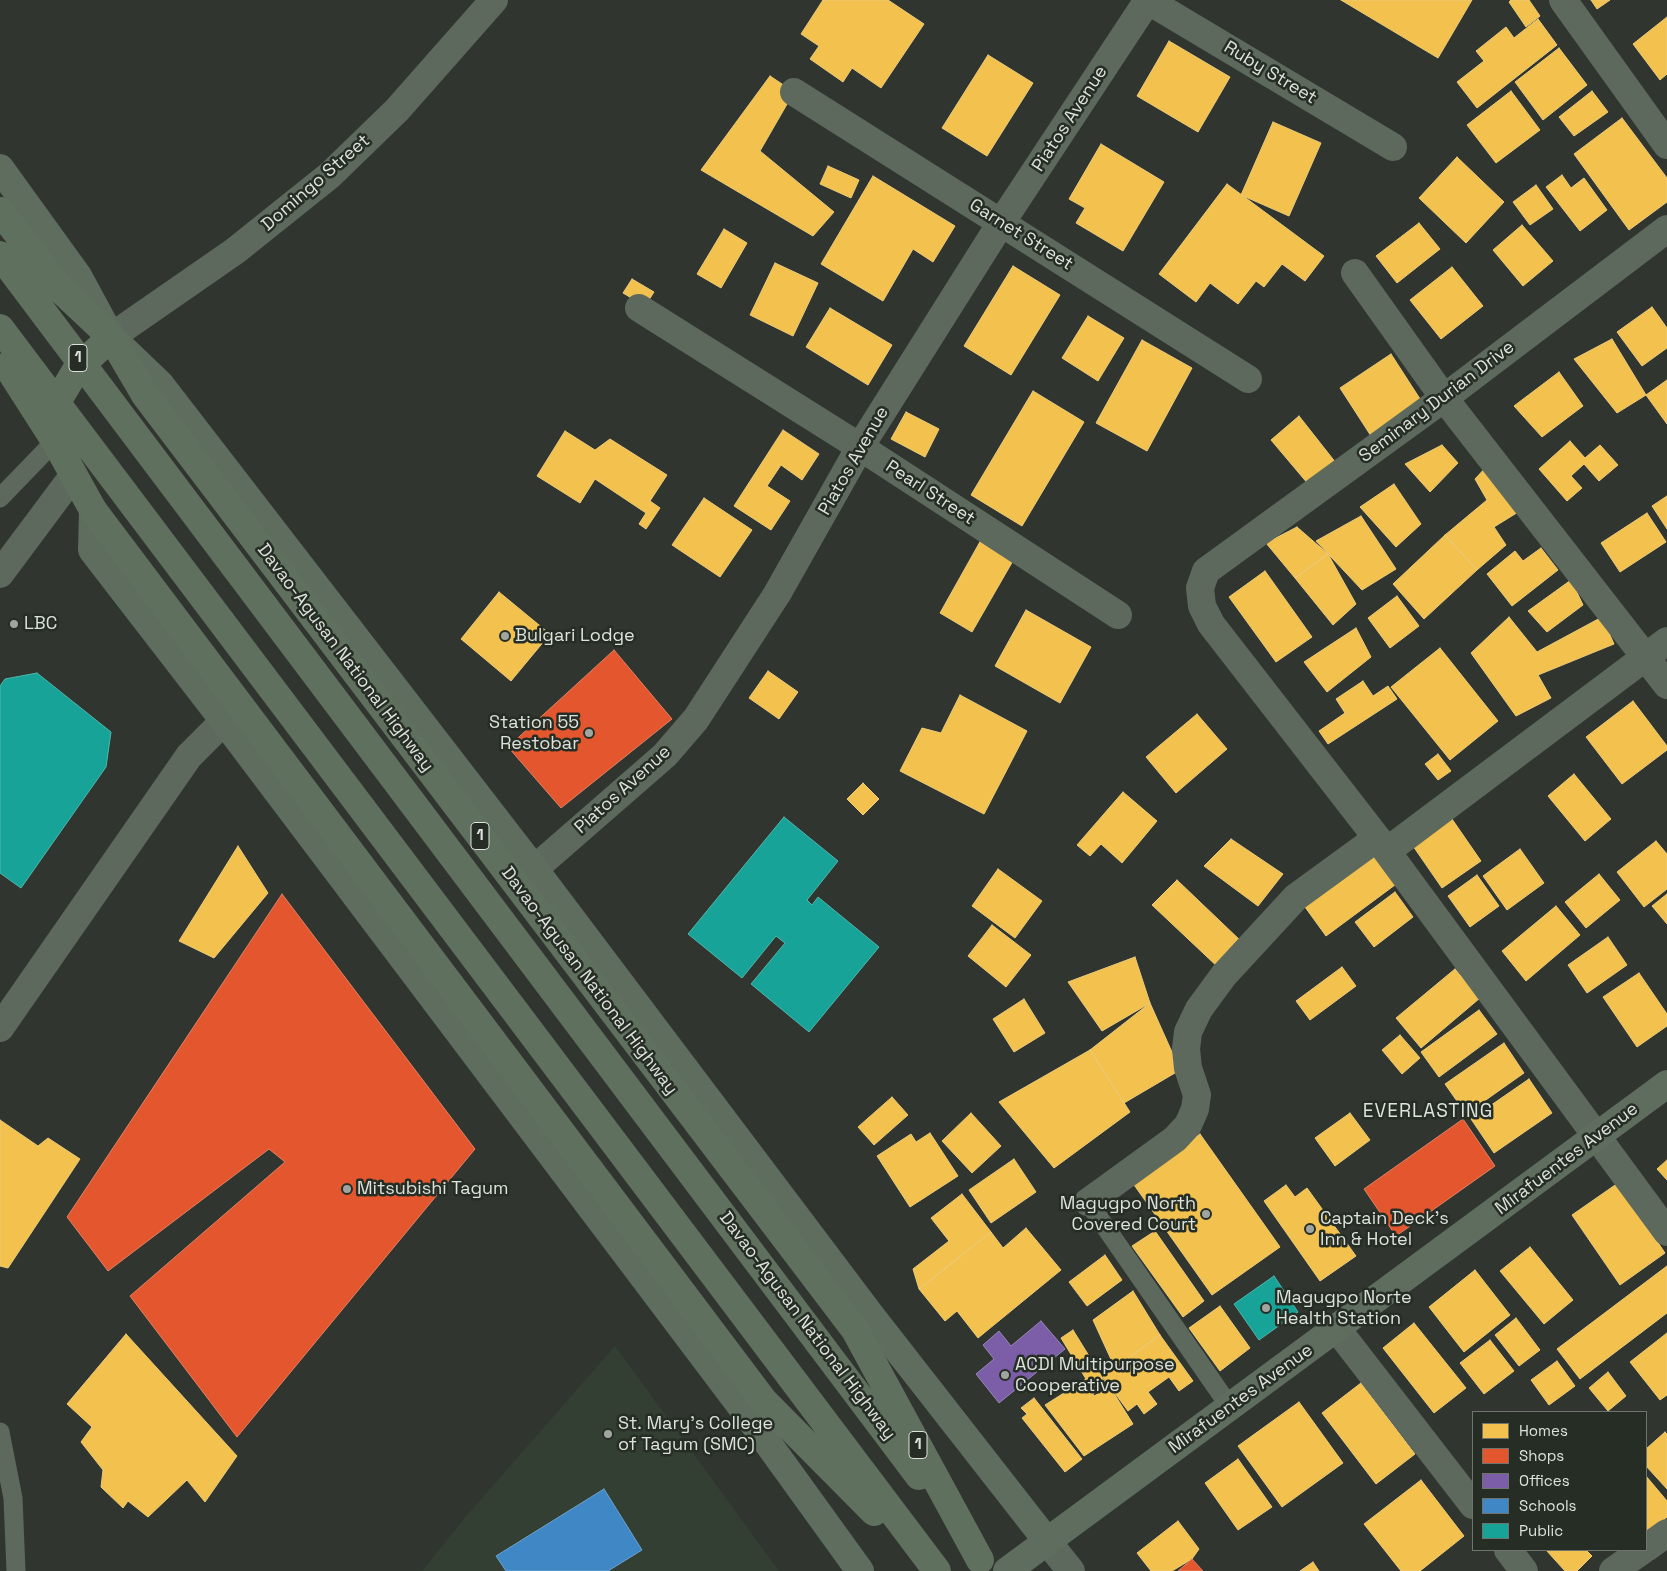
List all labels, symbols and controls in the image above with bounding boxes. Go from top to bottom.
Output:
street label: Ruby Street [1220,37,1320,109]
street label: Piatos Avenue [1028,62,1112,176]
street label: Domingo Street [257,130,375,236]
street label: Garnet Street [965,195,1077,275]
street label: Seminary Durian Drive [1355,337,1519,467]
road number: 1 [69,344,87,372]
street label: Piatos Avenue [814,403,894,519]
street label: Pearl Street [881,456,979,530]
street label: Davao-Agusan National Highway [252,540,438,776]
place label: LBC [24,613,57,635]
marker: LBC [8,618,20,630]
place label: Bulgari Lodge [515,625,635,647]
marker: Bulgari Lodge [499,630,511,642]
place label: Station 55 Restobar [489,712,579,754]
marker: Station 55 Restobar [583,727,595,739]
street label: Piatos Avenue [571,741,675,839]
road number: 1 [471,822,489,849]
street label: Davao-Agusan National Highway [496,863,682,1099]
street label: Mirafuentes Avenue [1491,1098,1643,1220]
district label: EVERLASTING [1361,1101,1495,1123]
place label: Mitsubishi Tagum [357,1178,508,1200]
marker: Mitsubishi Tagum [341,1183,353,1195]
place label: Magugpo North Covered Court [1060,1193,1196,1236]
street label: Davao-Agusan National Highway [714,1208,900,1444]
marker: Magugpo North Covered Court [1200,1208,1212,1220]
place label: Captain Deck's Inn & Hotel [1320,1208,1449,1250]
marker: Captain Deck's Inn & Hotel [1304,1223,1316,1235]
place label: Magugpo Norte Health Station [1276,1287,1412,1330]
marker: Magugpo Norte Health Station [1260,1302,1272,1314]
street label: Mirafuentes Avenue [1165,1339,1317,1459]
place label: ACDI Multipurpose Cooperative [1015,1354,1175,1396]
marker: ACDI Multipurpose Cooperative [999,1369,1011,1381]
legend [1472,1411,1647,1551]
place label: St. Mary's College of Tagum (SMC) [618,1413,773,1456]
text: Homes [1519,1421,1568,1440]
marker: St. Mary's College of Tagum (SMC) [602,1428,614,1440]
road number: 1 [909,1432,927,1458]
text: Shops [1519,1446,1564,1465]
text: Offices [1519,1471,1570,1490]
text: Schools [1519,1496,1576,1515]
text: Public [1519,1521,1563,1540]

